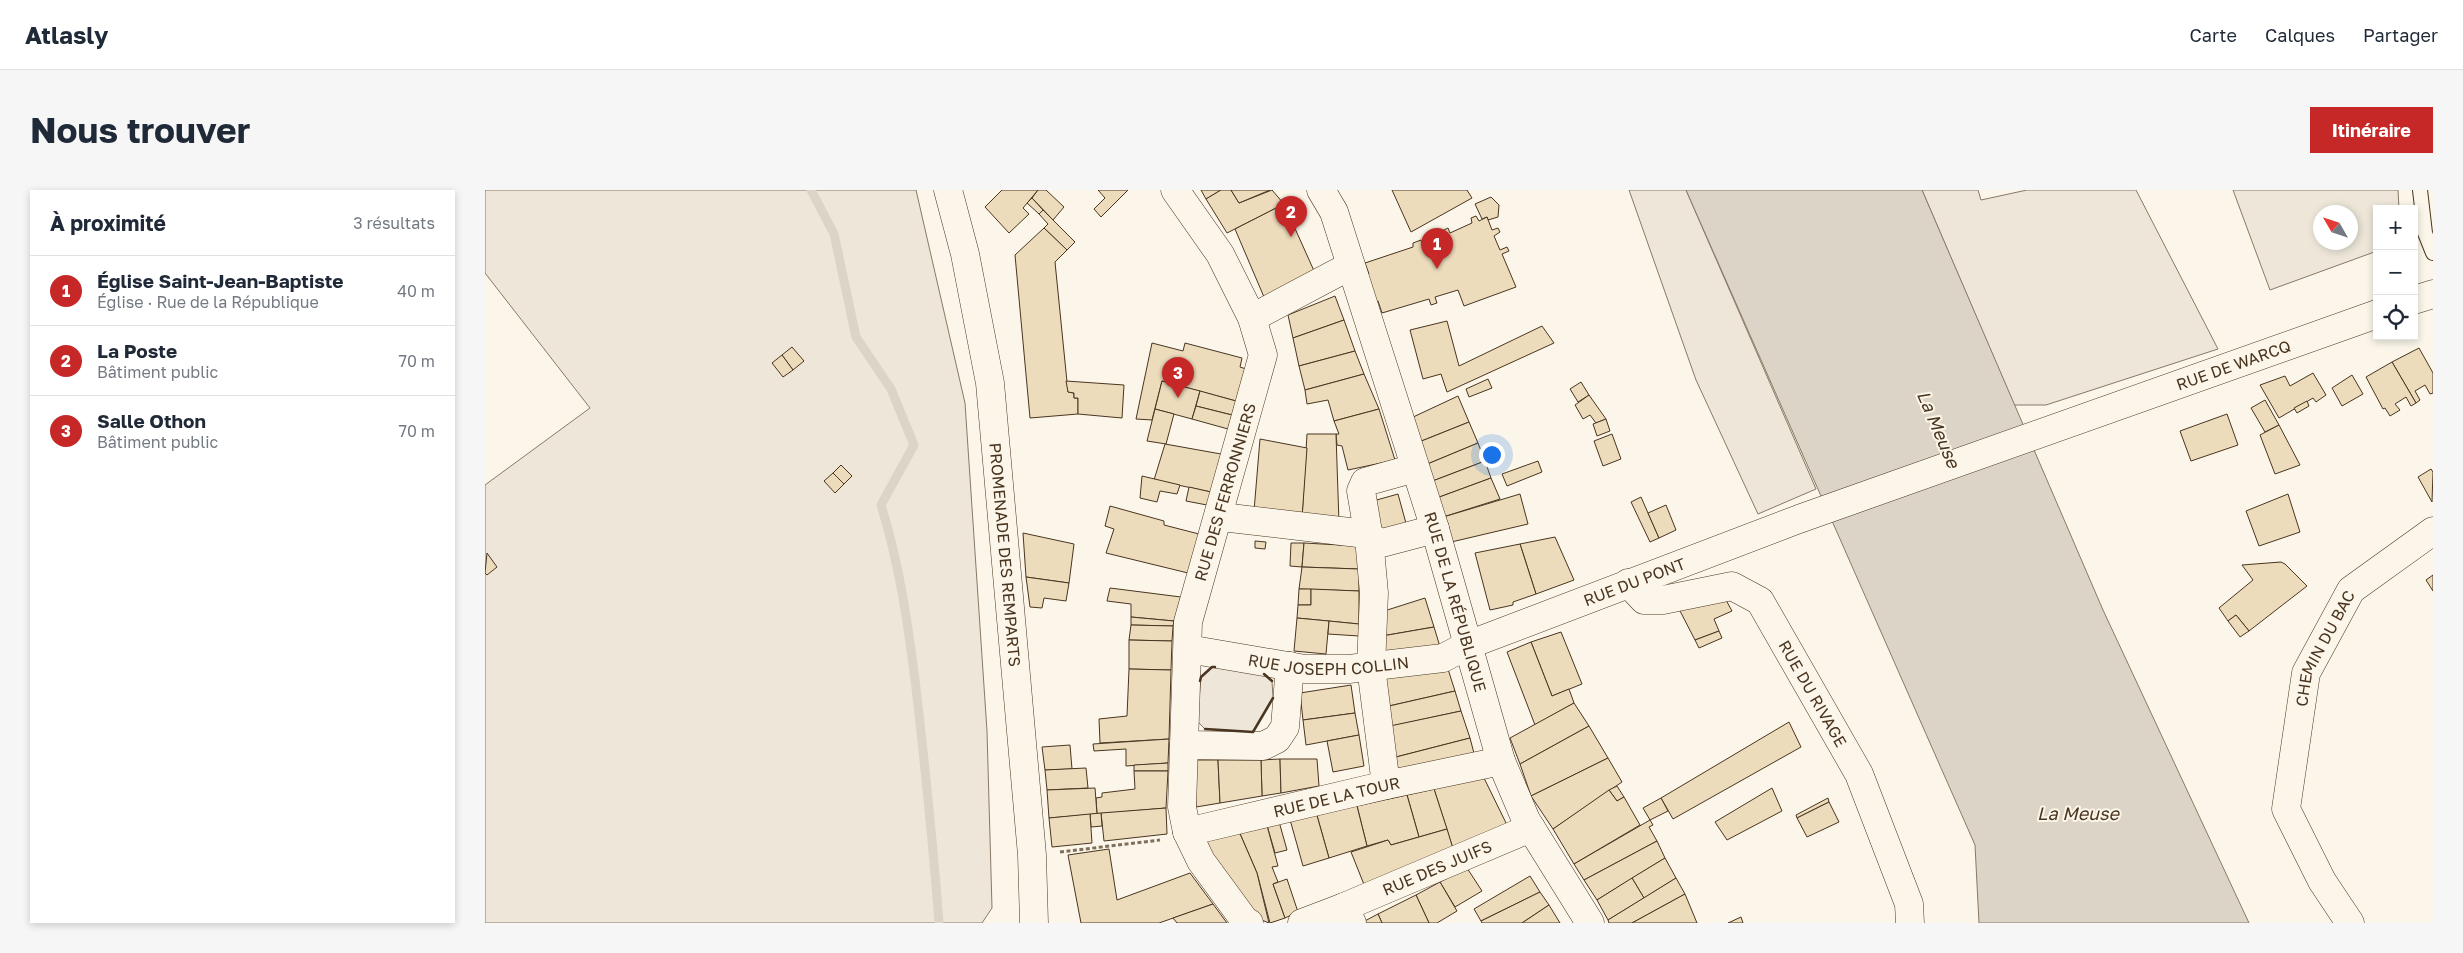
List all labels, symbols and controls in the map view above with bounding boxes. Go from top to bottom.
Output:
text: Atlasly [25,20,108,49]
text: Carte [2190,24,2237,46]
text: Calques [2265,24,2335,46]
text: Partager [2363,24,2438,46]
button: Itinéraire [2310,107,2433,153]
text: Nous trouver [30,109,250,151]
pin: 2 [1275,196,1307,237]
north arrow [2313,205,2358,250]
map controls [2373,205,2418,340]
button: + [2373,205,2418,250]
text: À proximité [50,210,166,236]
text: 3 résultats [353,213,435,233]
pin: 1 [1421,228,1453,269]
button: − [2373,250,2418,295]
text: Église Saint-Jean-Baptiste [97,269,344,292]
text: 1 [62,281,70,301]
text: 40 m [397,281,435,301]
text: Église · Rue de la République [97,292,319,312]
button: locate [2373,295,2418,340]
street label: RUE DE WARCQ [2173,335,2293,394]
text: La Poste [97,339,177,362]
text: 2 [61,351,71,371]
text: 70 m [398,351,435,371]
pin: 3 [1162,357,1194,398]
text: Bâtiment public [97,362,218,382]
water label: La Meuse [1913,387,1966,472]
street label: RUE DES FERRONNIERS [1190,401,1260,583]
text: Salle Othon [97,409,206,432]
text: 3 [61,421,71,441]
text: 70 m [398,421,435,441]
text: Bâtiment public [97,432,218,452]
street label: PROMENADE DES REMPARTS [985,442,1025,668]
your location [1479,442,1505,468]
street label: RUE DE LA RÉPUBLIQUE [1420,509,1491,694]
street label: RUE DU PONT [1581,553,1688,610]
street label: CHEMIN DU BAC [2291,587,2359,708]
street label: RUE DU RIVAGE [1774,636,1851,750]
street label: RUE JOSEPH COLLIN [1247,649,1410,679]
street label: RUE DE LA TOUR [1271,772,1402,821]
water label: La Meuse [2037,802,2121,824]
street label: RUE DES JUIFS [1379,836,1495,900]

